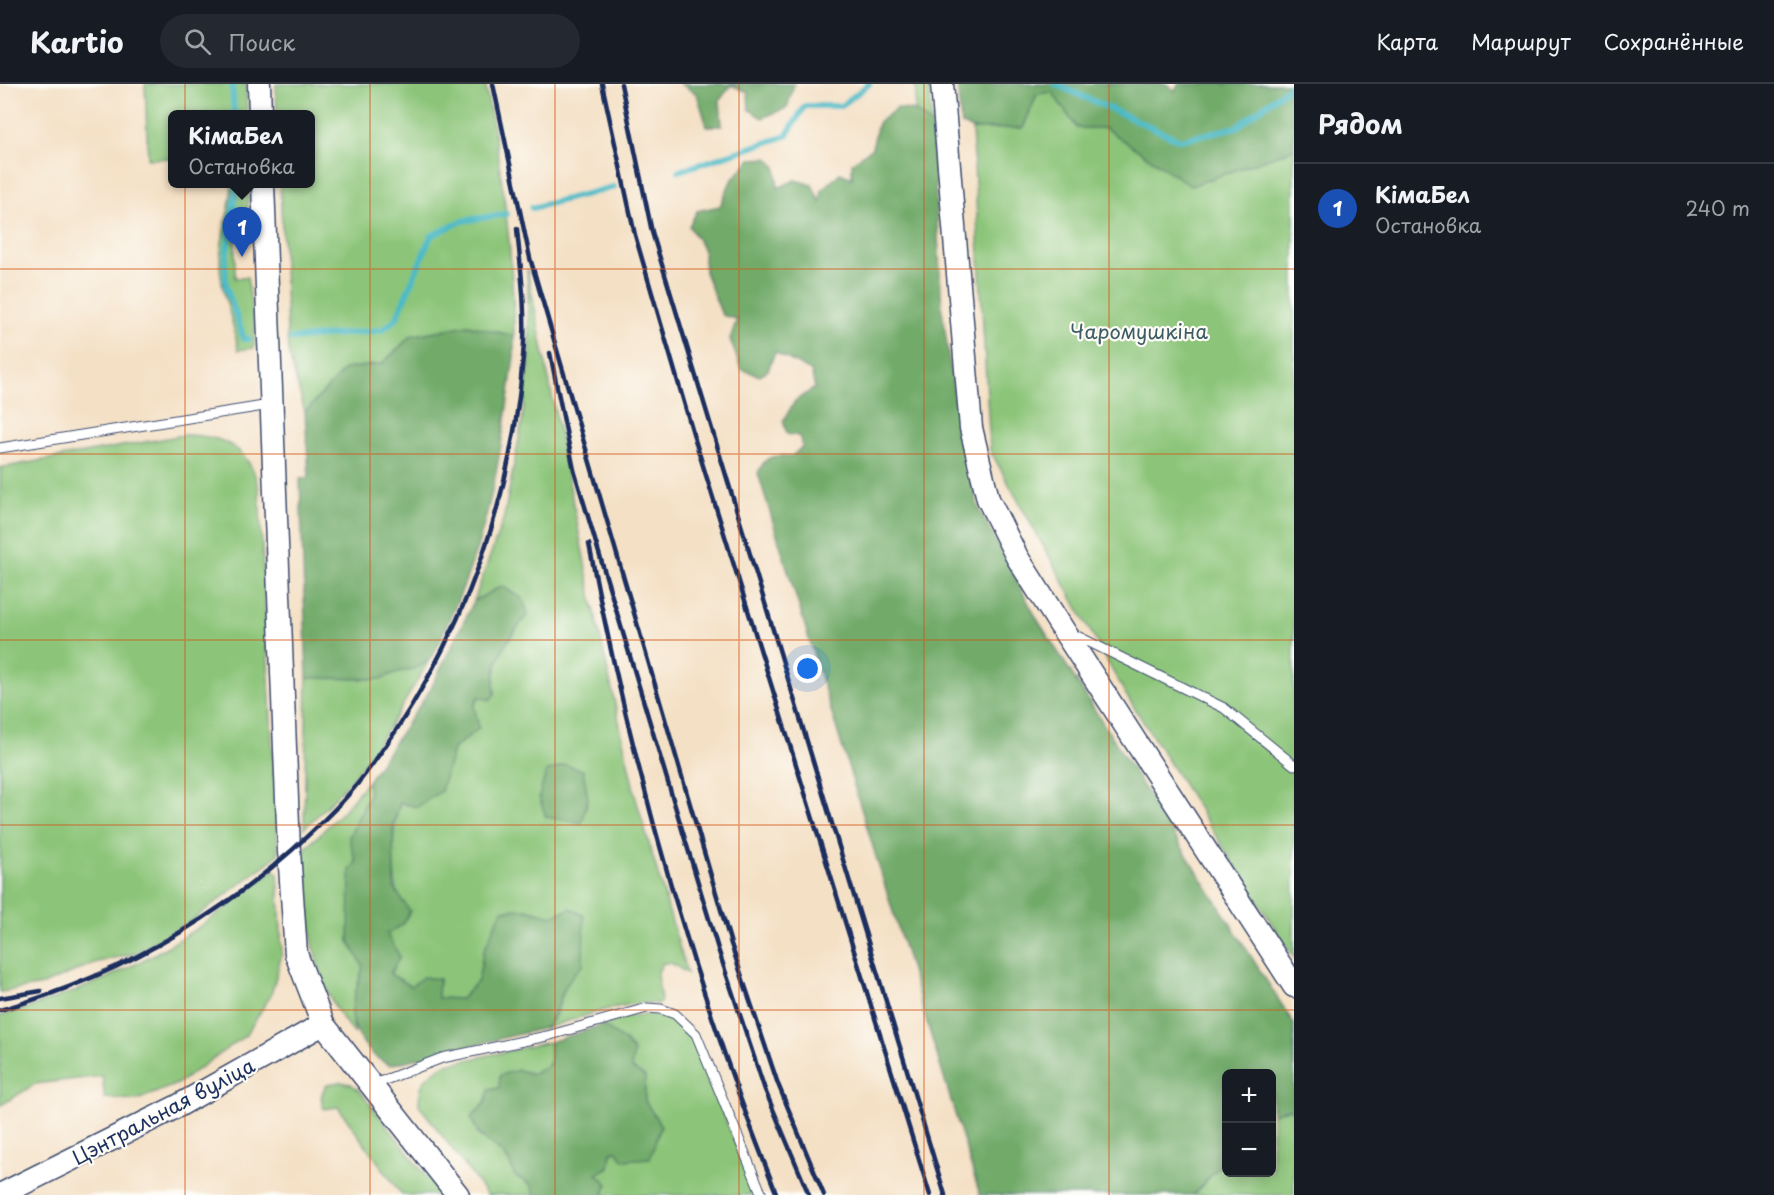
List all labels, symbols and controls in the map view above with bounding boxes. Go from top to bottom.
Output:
search box [160,14,580,68]
text: Kartio [30,20,124,63]
icon: search [181,25,214,58]
text: Поиск [229,25,295,58]
text: Карта [1377,25,1438,57]
text: Маршрут [1471,25,1571,57]
text: Сохранённые [1604,25,1744,57]
text: Рядом [1318,104,1403,143]
popup [168,110,315,188]
text: КімаБел [188,118,283,151]
text: Остановка [188,151,295,181]
text: КімаБел [1375,177,1470,210]
text: 1 [1333,193,1342,223]
text: 240 m [1685,193,1750,223]
pin: 1 [222,208,262,257]
text: Остановка [1375,210,1481,240]
park label: Чаромушкіна [1070,316,1208,346]
your location [793,654,822,683]
street label: Цэнтральная вуліца [66,1050,260,1172]
map controls [1222,1069,1276,1177]
button: + [1222,1069,1276,1123]
button: − [1222,1123,1276,1177]

